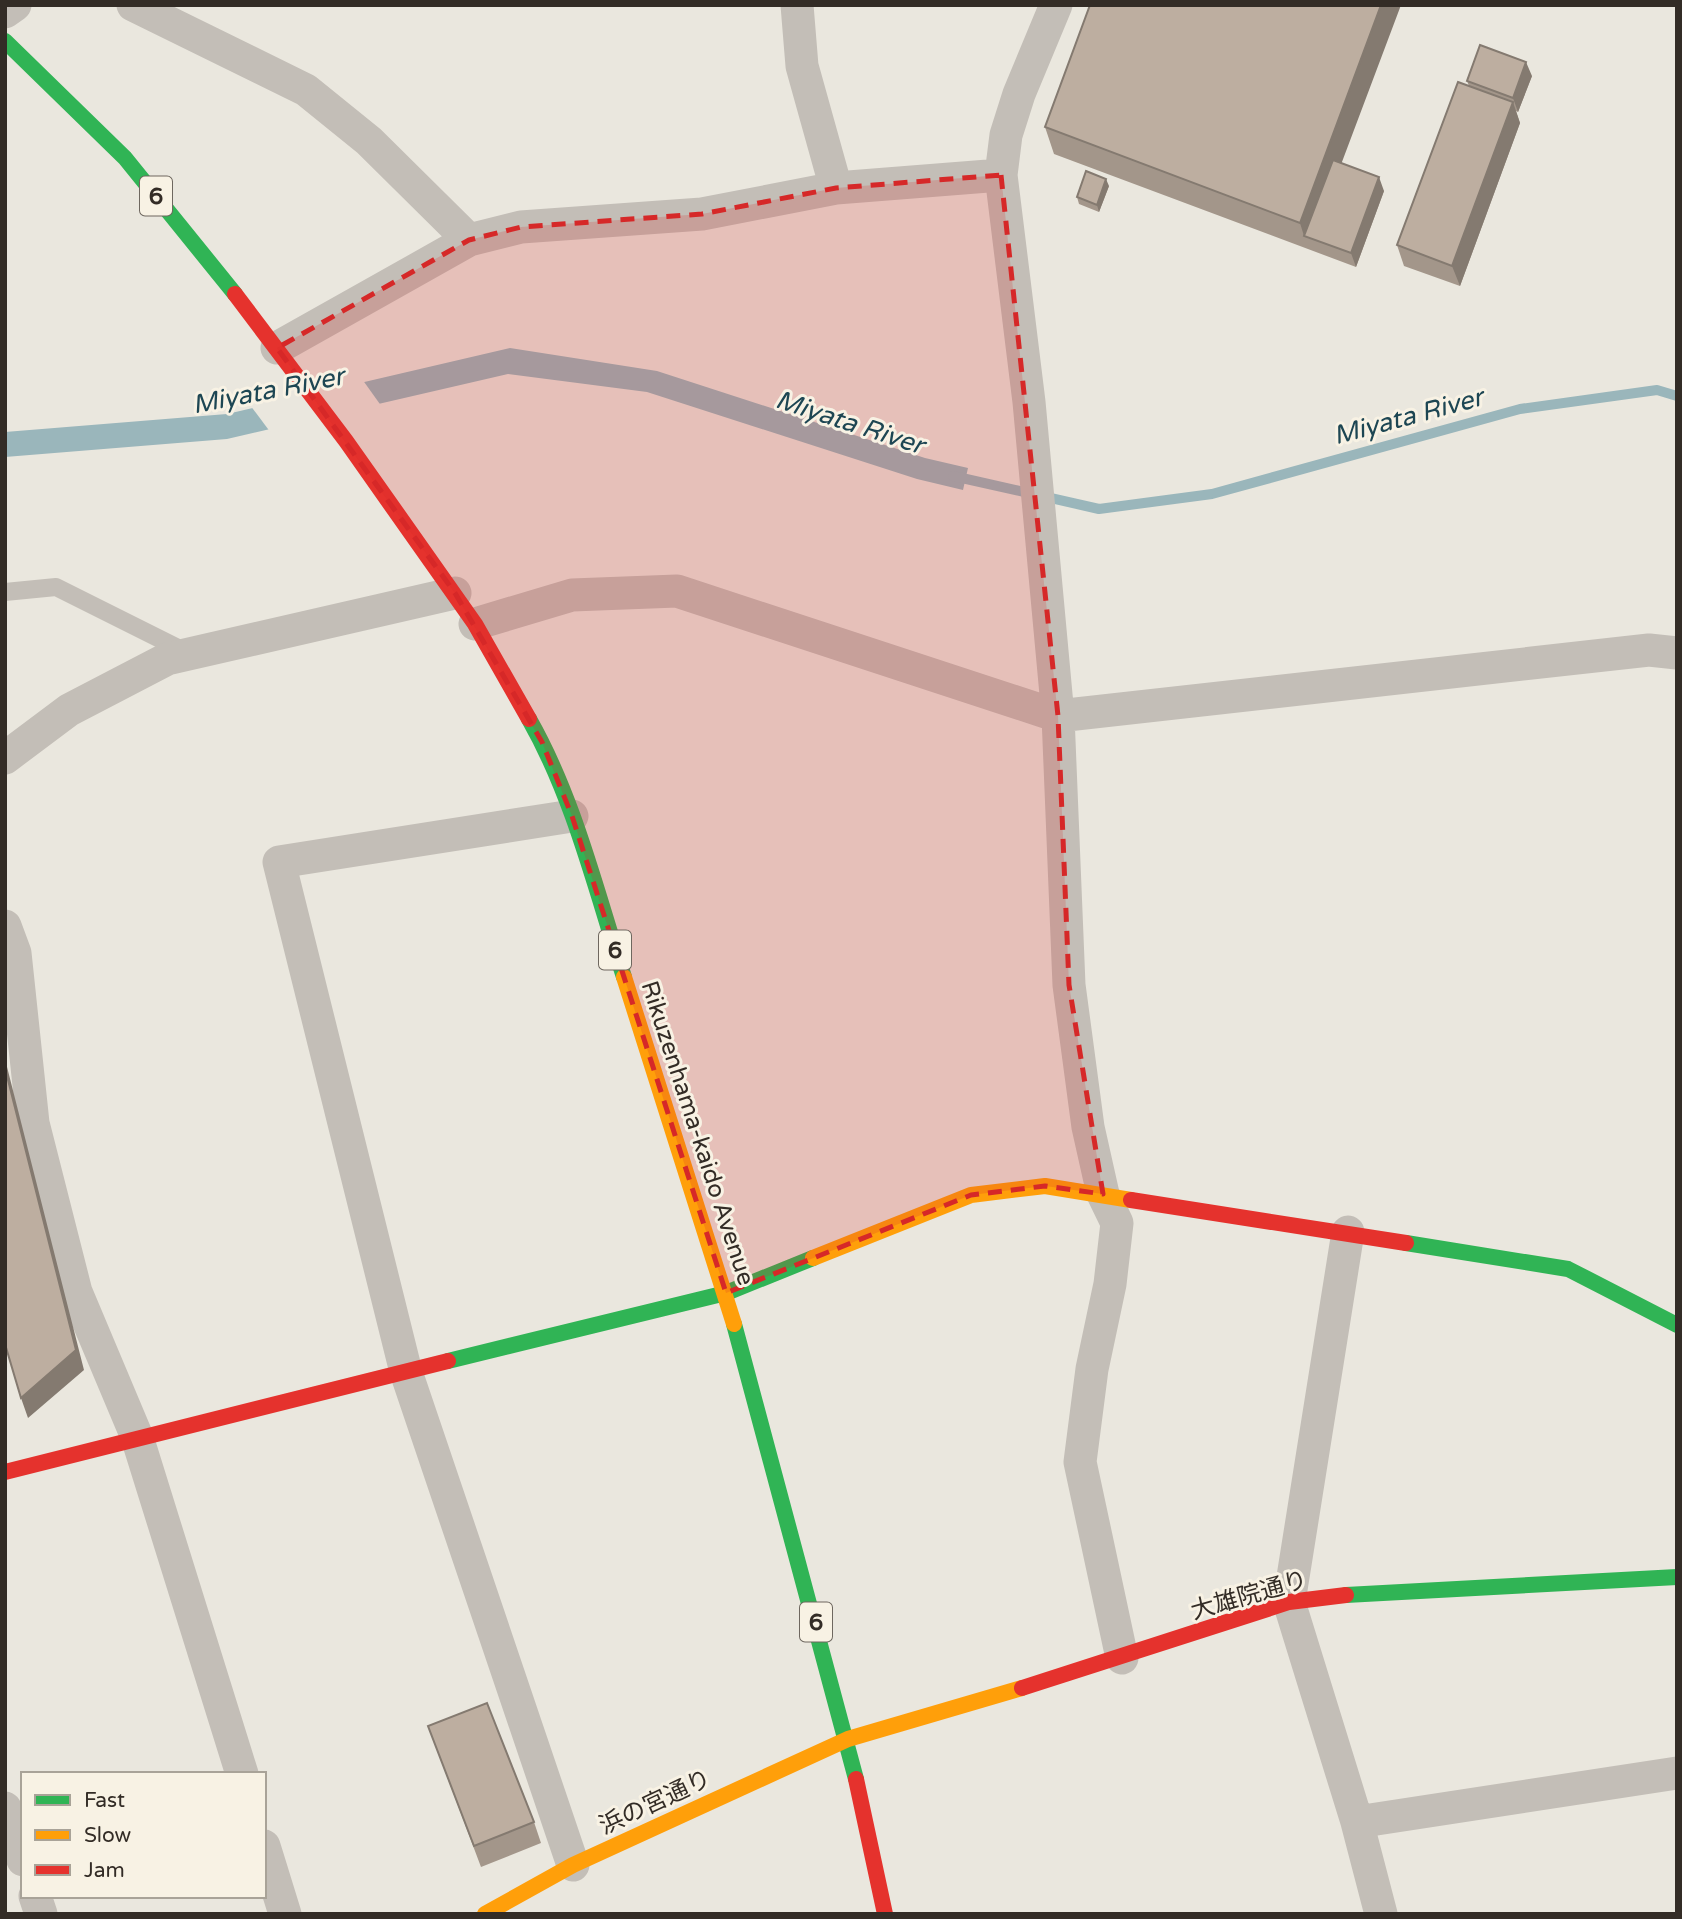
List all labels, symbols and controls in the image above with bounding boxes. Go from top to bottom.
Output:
road number: 6 [140,176,172,216]
water label: Miyata River [190,360,350,420]
water label: Miyata River [1330,381,1489,451]
water label: Miyata River [772,384,931,462]
road number: 6 [599,931,631,970]
street label: Rikuzenhama-kaido Avenue [635,977,761,1289]
street label: 大雄院通り [1187,1565,1311,1626]
road number: 6 [800,1602,832,1642]
street label: 浜の宮通り [595,1764,716,1841]
legend [21,1772,266,1898]
text: Fast [84,1788,125,1813]
text: Slow [84,1823,132,1848]
text: Jam [84,1858,125,1883]

